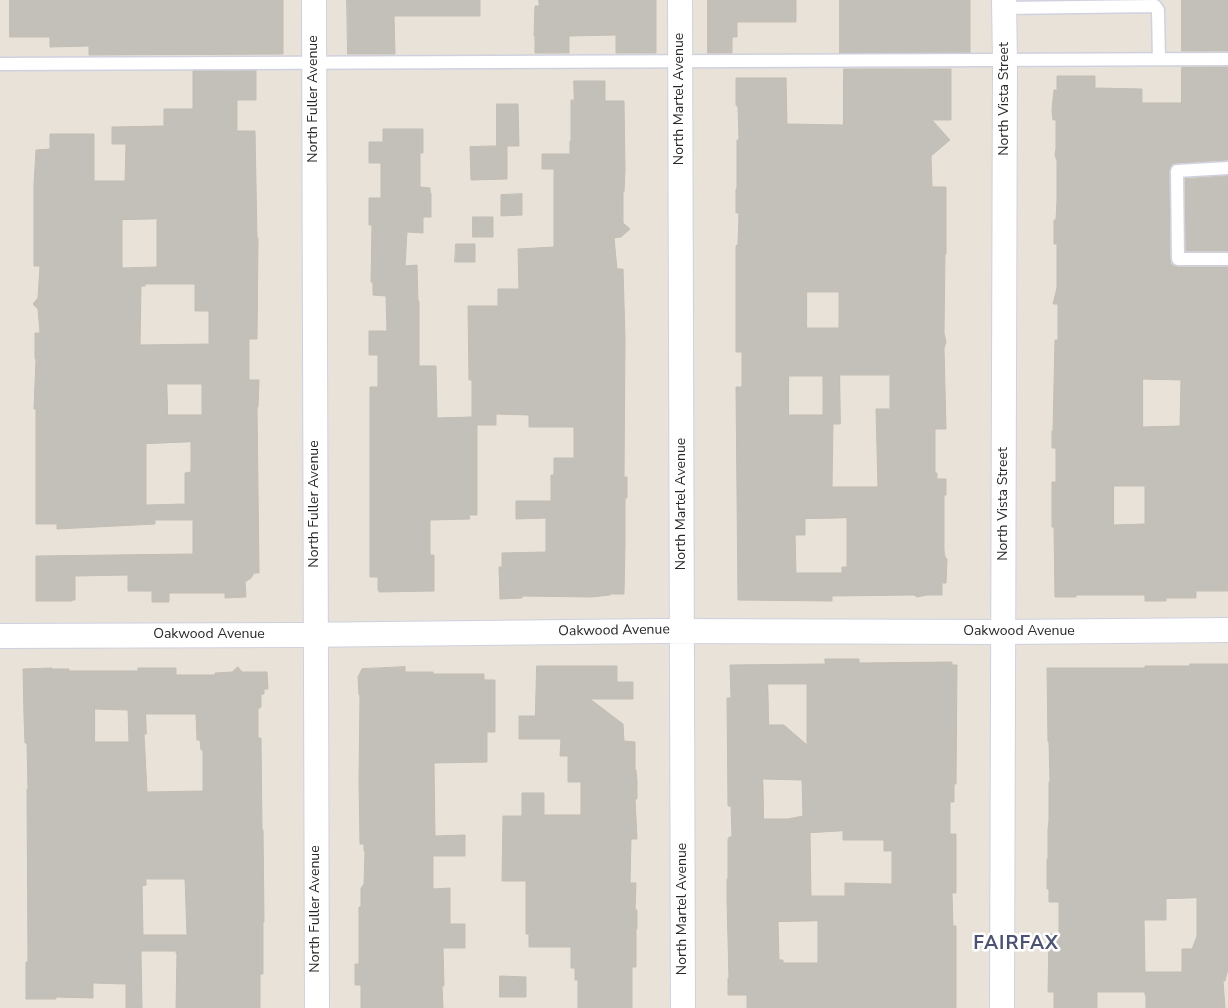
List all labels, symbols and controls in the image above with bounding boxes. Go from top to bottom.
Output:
street label: North Martel Avenue [672,33,688,165]
street label: North Fuller Avenue [306,35,322,163]
street label: North Vista Street [997,42,1013,156]
street label: North Martel Avenue [674,438,690,570]
street label: North Fuller Avenue [307,440,323,568]
street label: North Vista Street [996,447,1012,561]
street label: Oakwood Avenue [558,622,670,640]
street label: Oakwood Avenue [963,624,1075,640]
street label: Oakwood Avenue [153,627,265,643]
street label: North Martel Avenue [675,843,691,975]
street label: North Fuller Avenue [308,845,324,973]
district label: FAIRFAX [972,933,1060,955]

